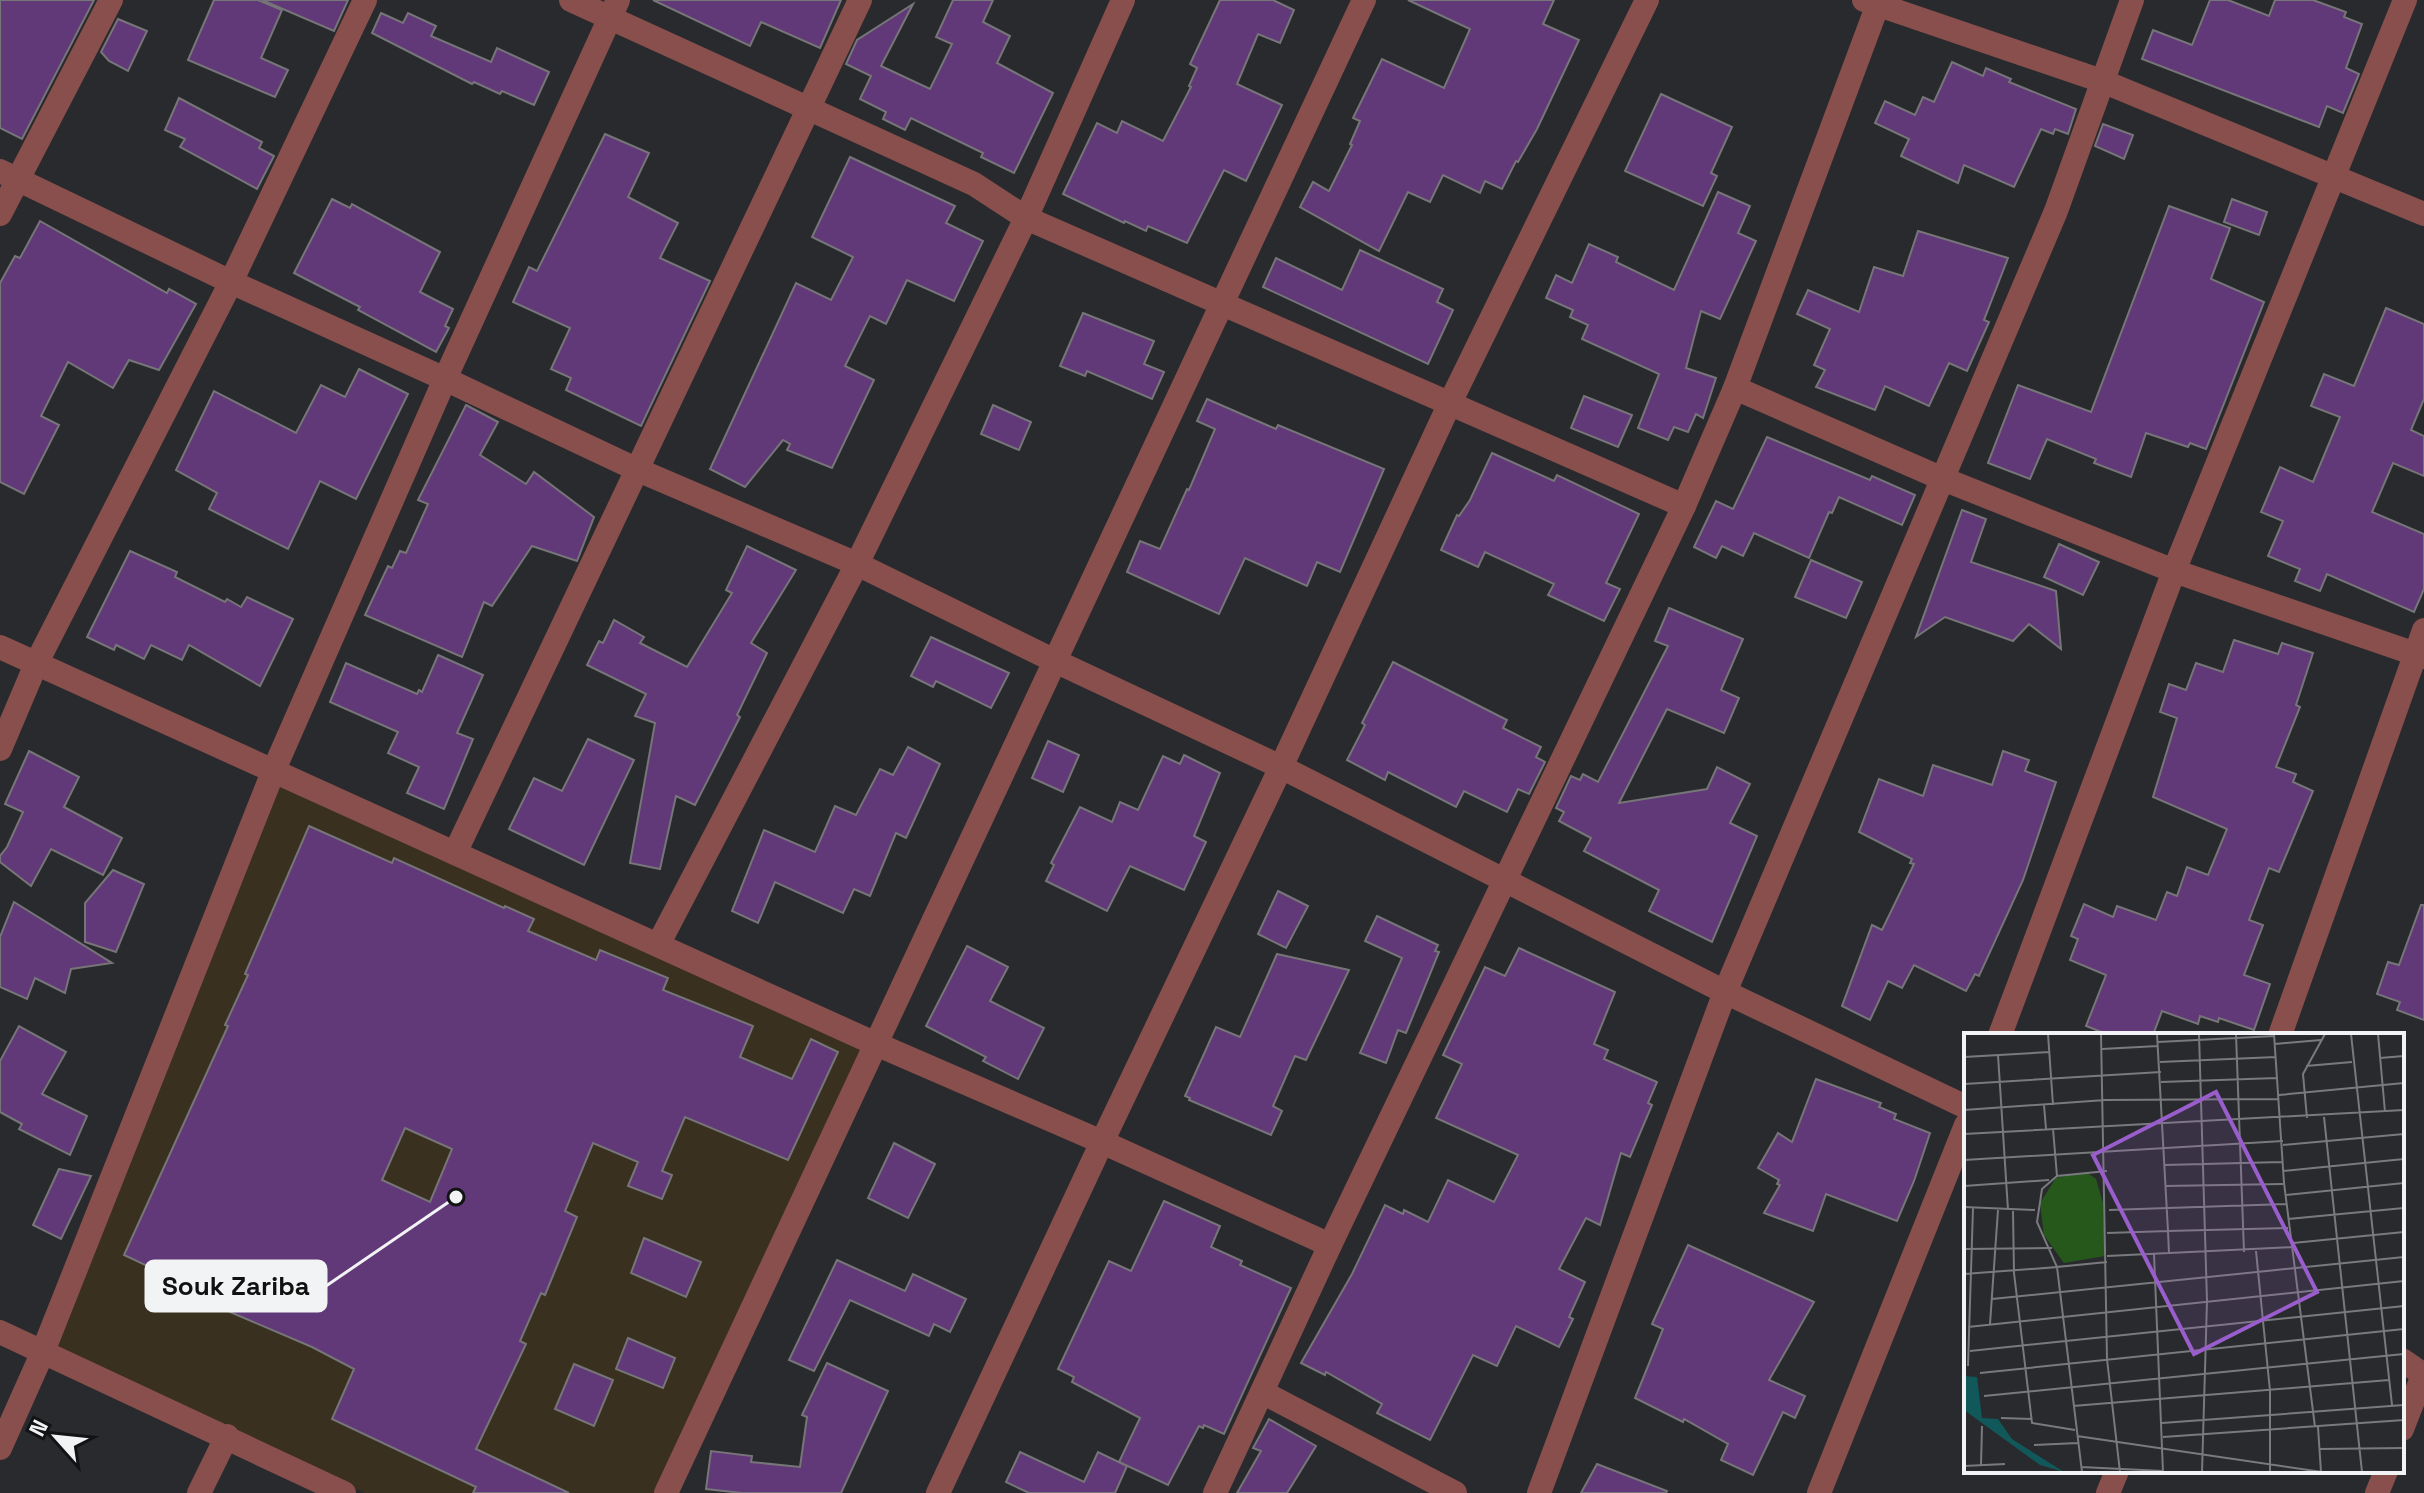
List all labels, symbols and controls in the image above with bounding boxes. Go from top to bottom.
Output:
inset map [1964,1033,2404,1473]
callout: Souk Zariba [146,1261,326,1311]
text: Souk Zariba [162,1269,310,1303]
north arrow [16,1397,96,1477]
text: N [22,1415,54,1441]

